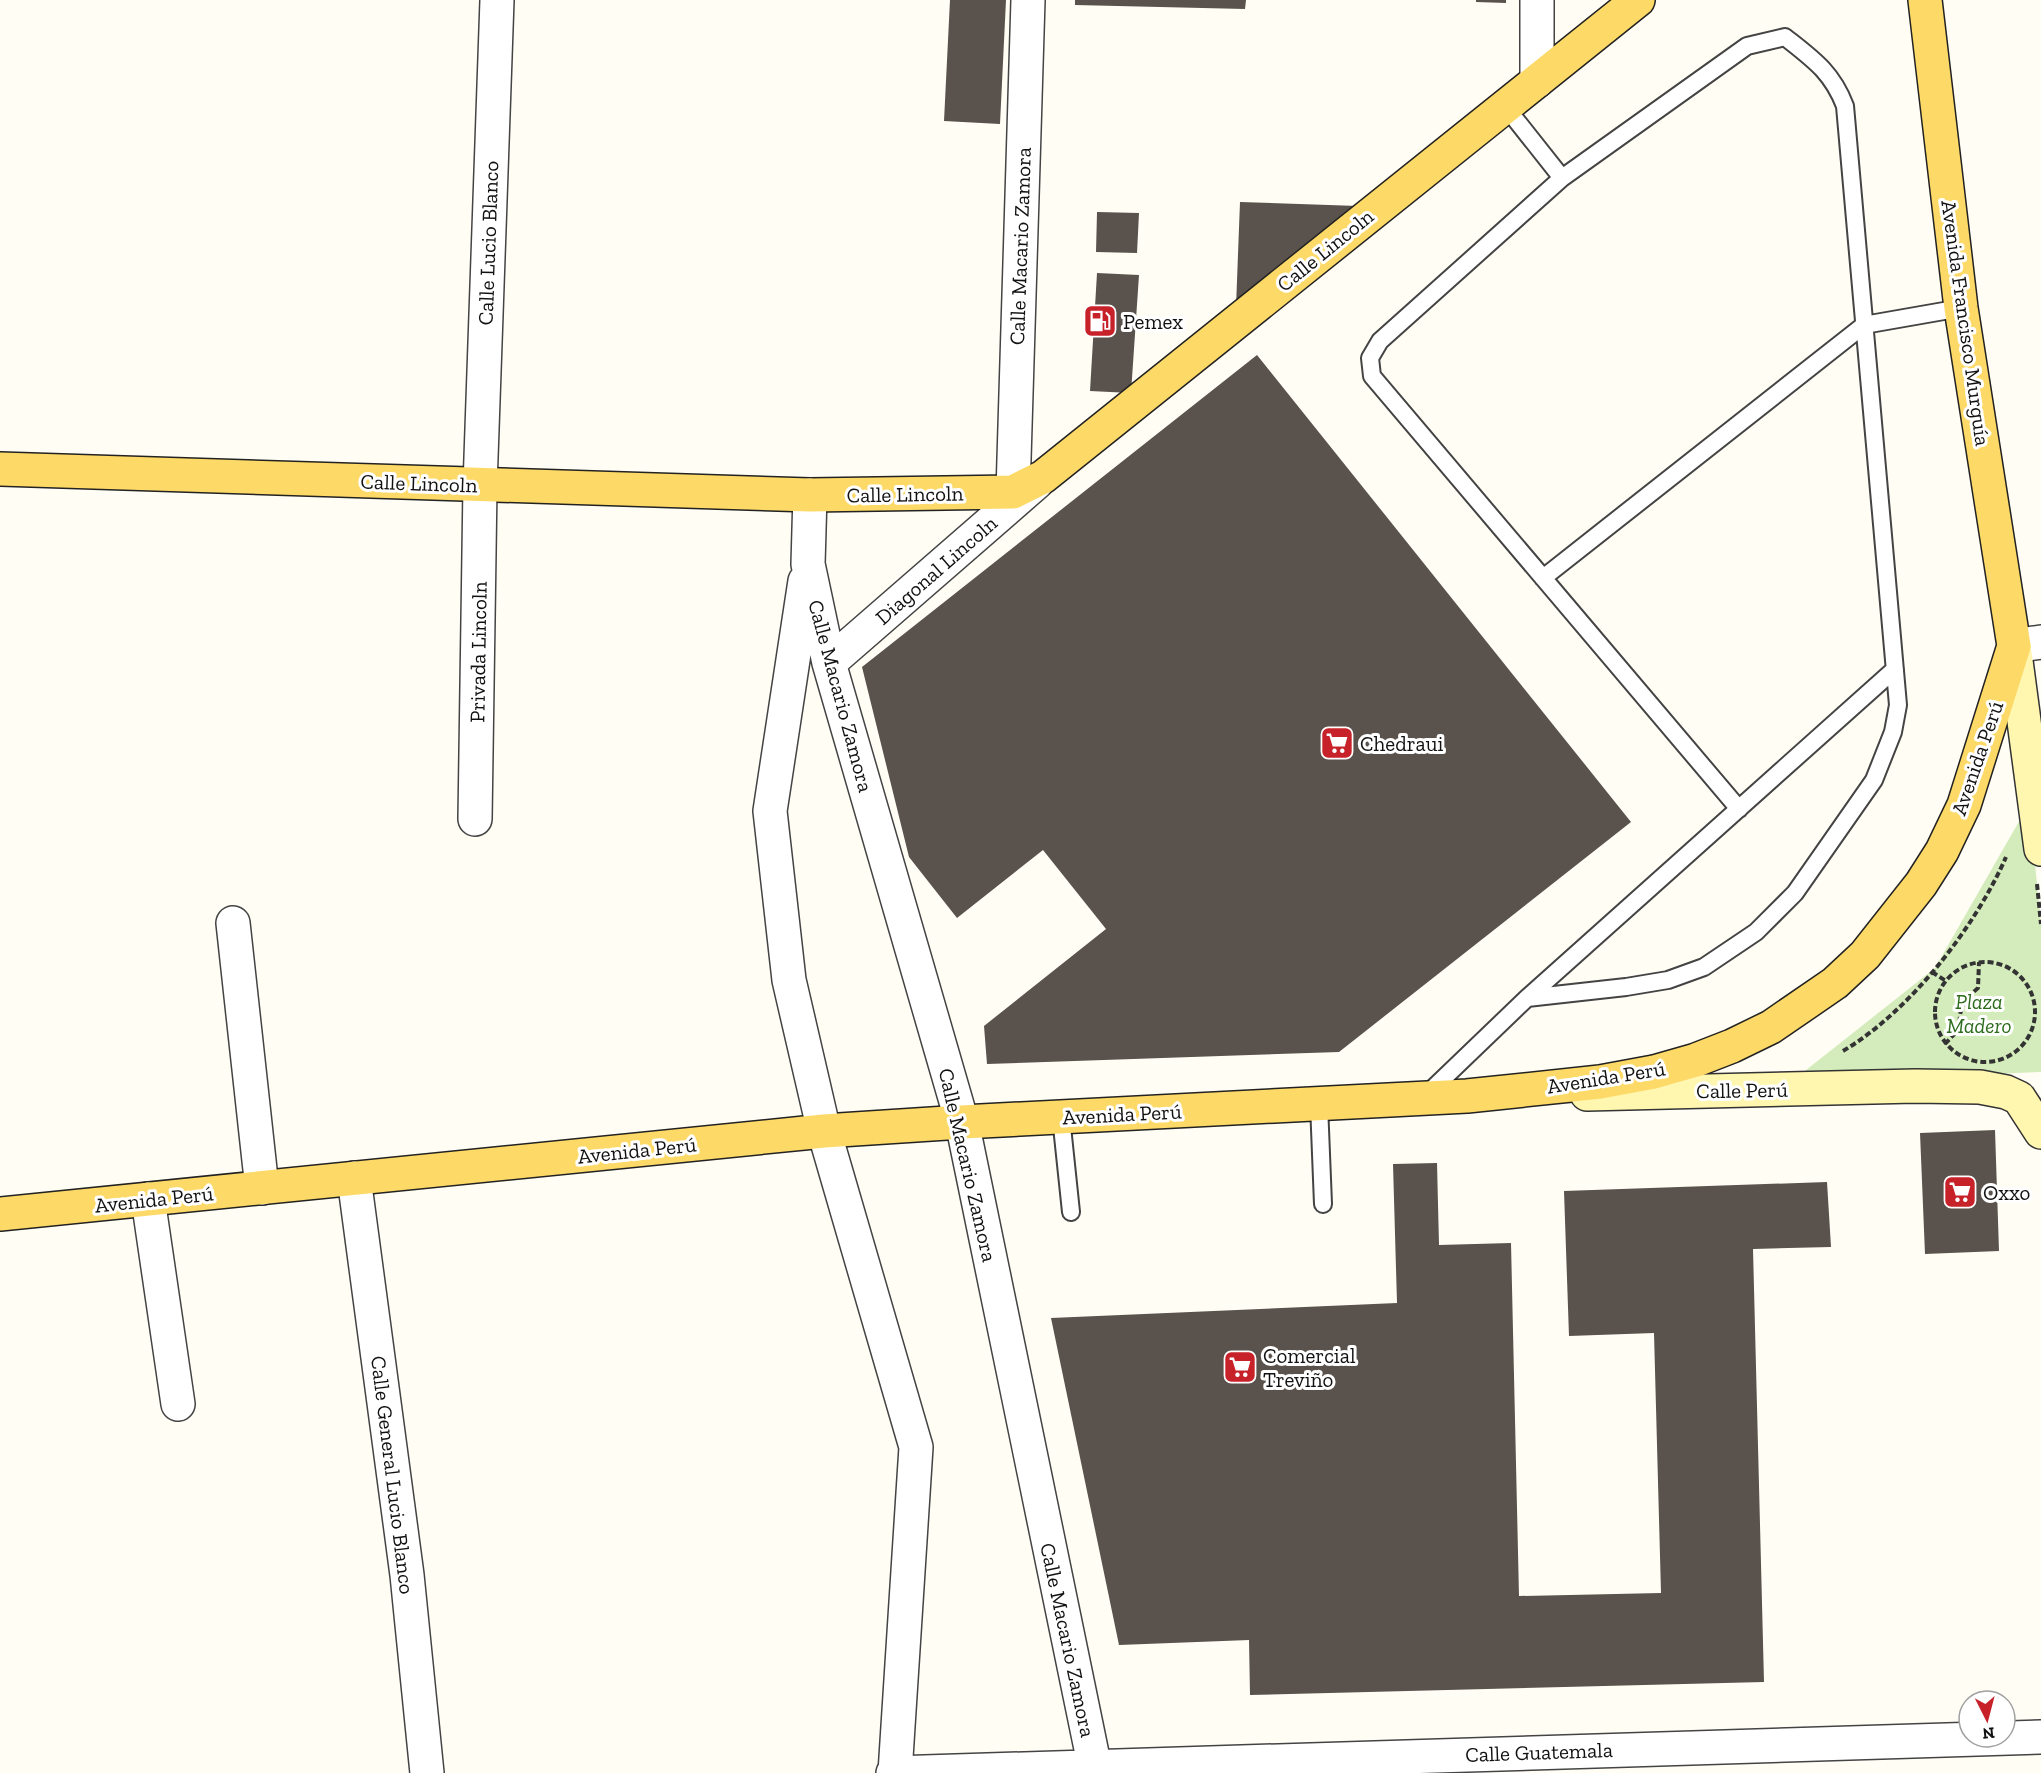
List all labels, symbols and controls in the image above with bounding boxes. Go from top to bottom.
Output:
street label: Calle Macario Zamora [1004,147,1036,345]
street label: Calle Lucio Blanco [473,160,503,326]
street label: Avenida Francisco Murguía [1936,198,1996,448]
street label: Calle Lincoln [1272,203,1378,297]
fuel station icon: Pemex [1082,303,1118,339]
place label: Pemex [1123,309,1183,334]
street label: Calle Lincoln [360,468,478,498]
street label: Calle Lincoln [846,480,964,508]
street label: Diagonal Lincoln [870,510,1002,630]
street label: Privada Lincoln [464,581,492,723]
street label: Calle Macario Zamora [803,597,879,795]
street label: Avenida Perú [1946,697,2008,818]
supermarket icon: Chedraui [1319,725,1355,761]
place label: Chedraui [1360,731,1443,756]
park label: Plaza Madero [1946,989,2012,1038]
street label: Avenida Perú [1545,1055,1667,1099]
street label: Calle Macario Zamora [934,1066,1002,1264]
street label: Calle Perú [1696,1077,1788,1103]
street label: Avenida Perú [1062,1098,1182,1130]
street label: Avenida Perú [576,1131,698,1169]
supermarket icon: Oxxo [1942,1174,1978,1210]
street label: Avenida Perú [93,1180,215,1218]
place label: Oxxo [1983,1180,2030,1205]
place label: Comercial Treviño [1263,1343,1356,1392]
supermarket icon: Comercial Treviño [1222,1349,1258,1385]
street label: Calle General Lucio Blanco [366,1354,420,1596]
street label: Calle Macario Zamora [1035,1540,1101,1740]
north arrow [1957,1689,2017,1749]
text: N [1981,1723,1996,1744]
street label: Calle Guatemala [1465,1737,1613,1767]

